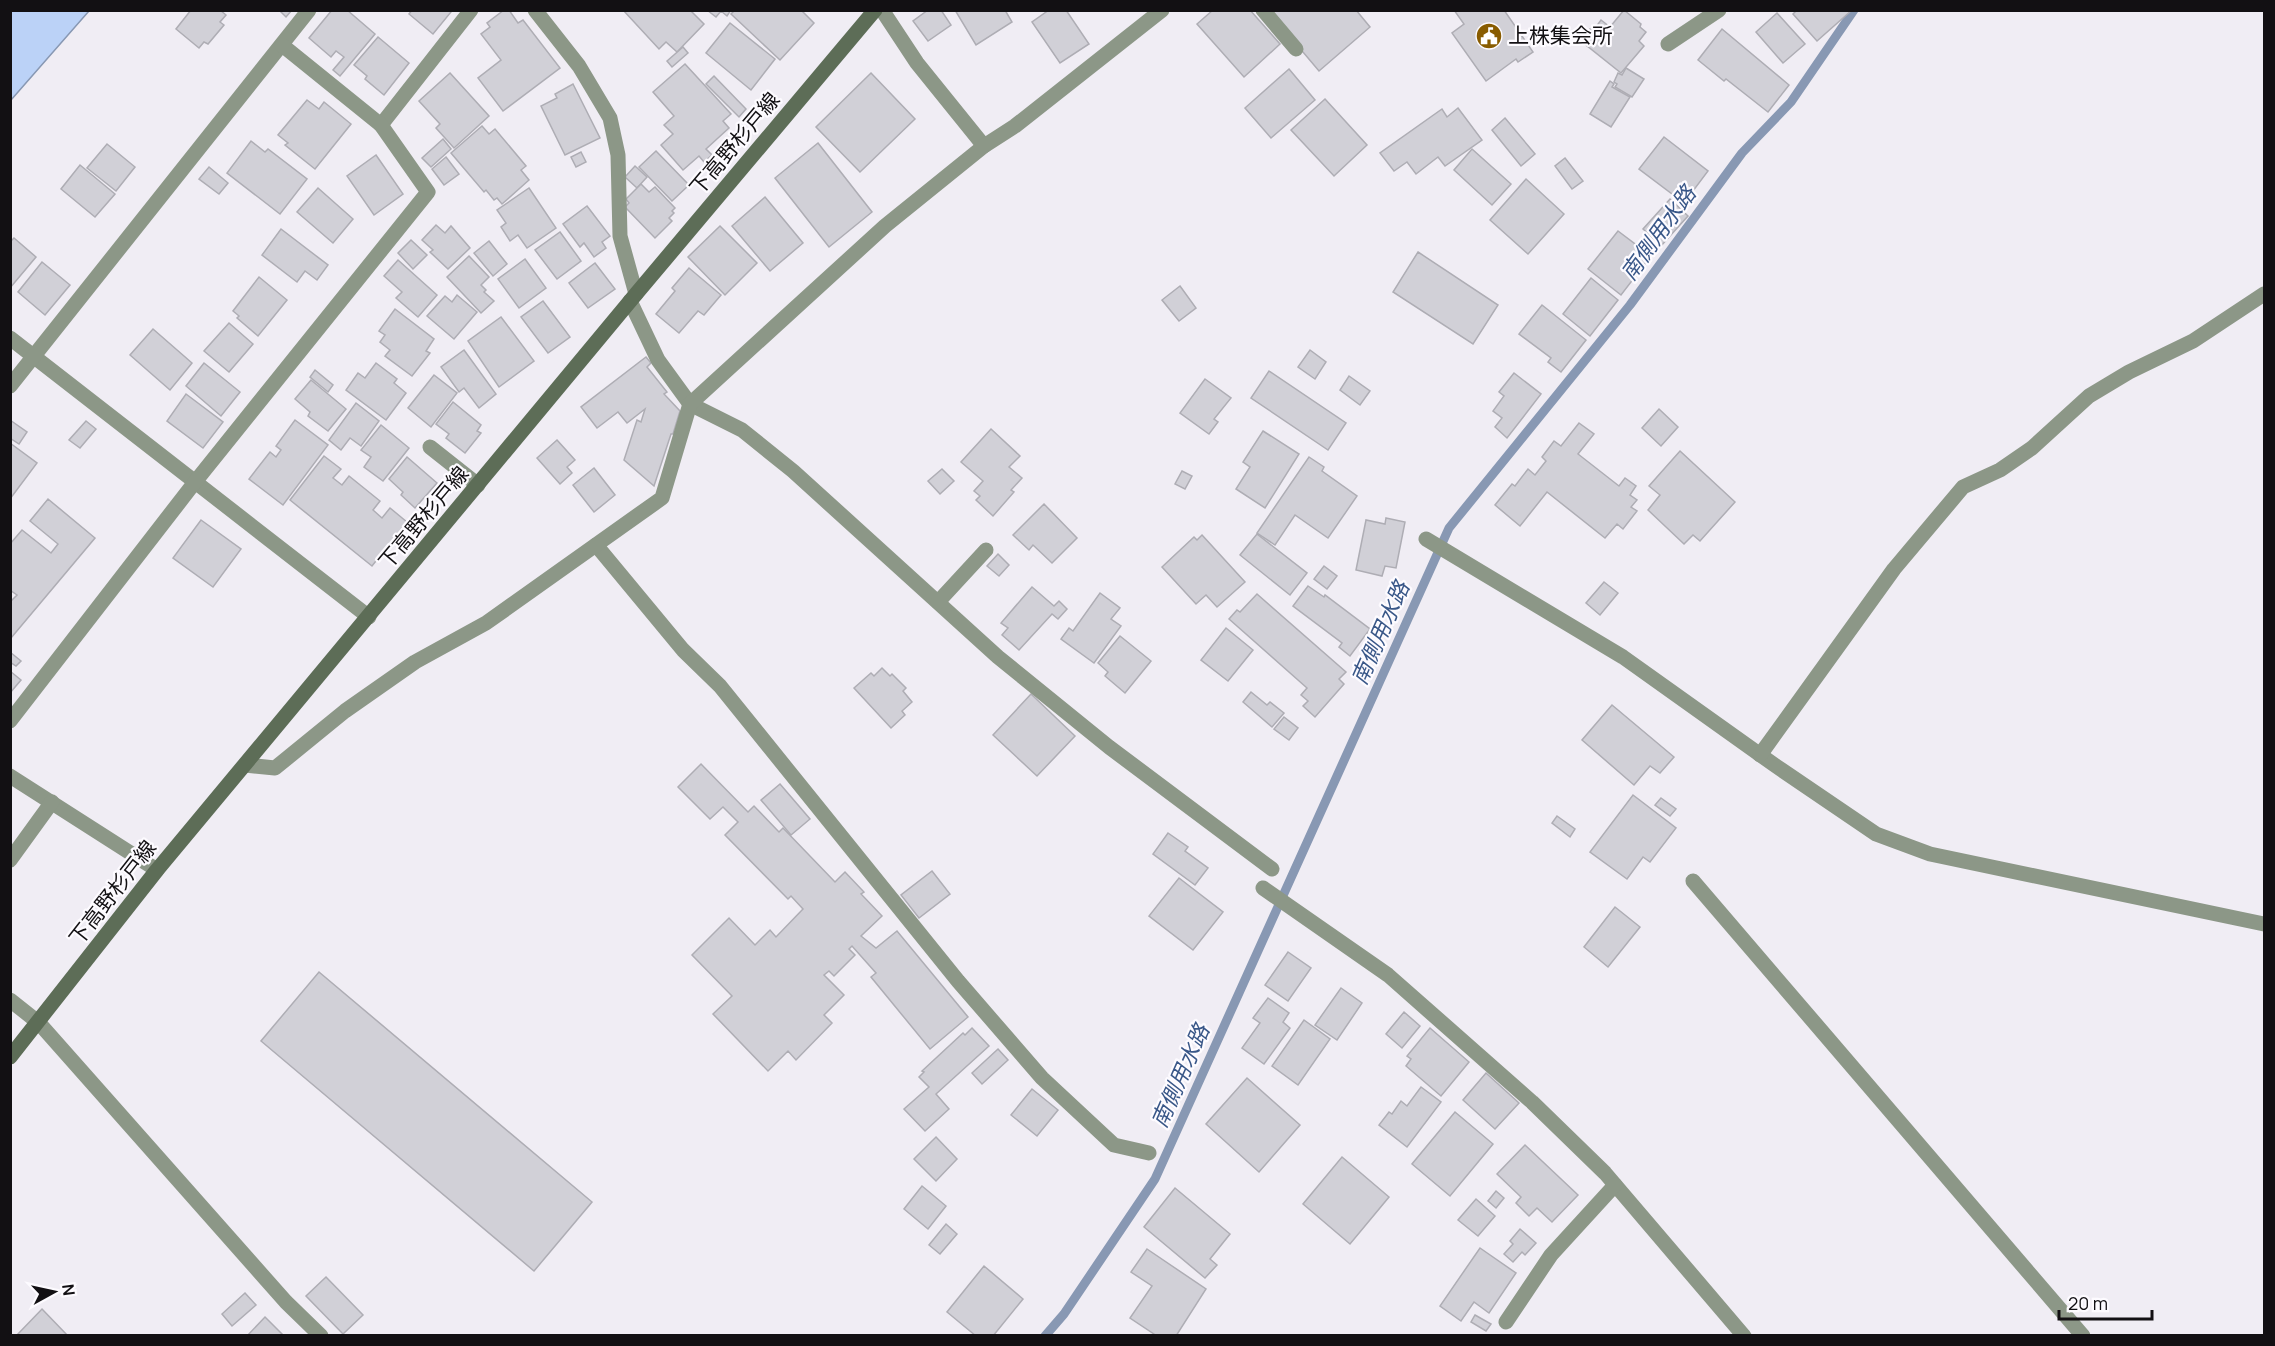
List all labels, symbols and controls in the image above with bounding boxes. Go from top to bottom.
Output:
public building icon: 上株集会所 [1474,21,1504,51]
place label: 上株集会所 [1508,21,1613,49]
street label: 下高野杉戸線 [683,86,785,201]
water label: 南側用水路 [1614,178,1704,286]
street label: 下高野杉戸線 [372,460,474,575]
water label: 南側用水路 [1344,575,1417,689]
street label: 下高野杉戸線 [62,834,162,951]
water label: 南側用水路 [1144,1018,1217,1132]
north arrow [24,1262,84,1322]
text: N [57,1283,81,1297]
scale bar [2059,1283,2152,1321]
text: 20 m [2068,1291,2108,1315]

